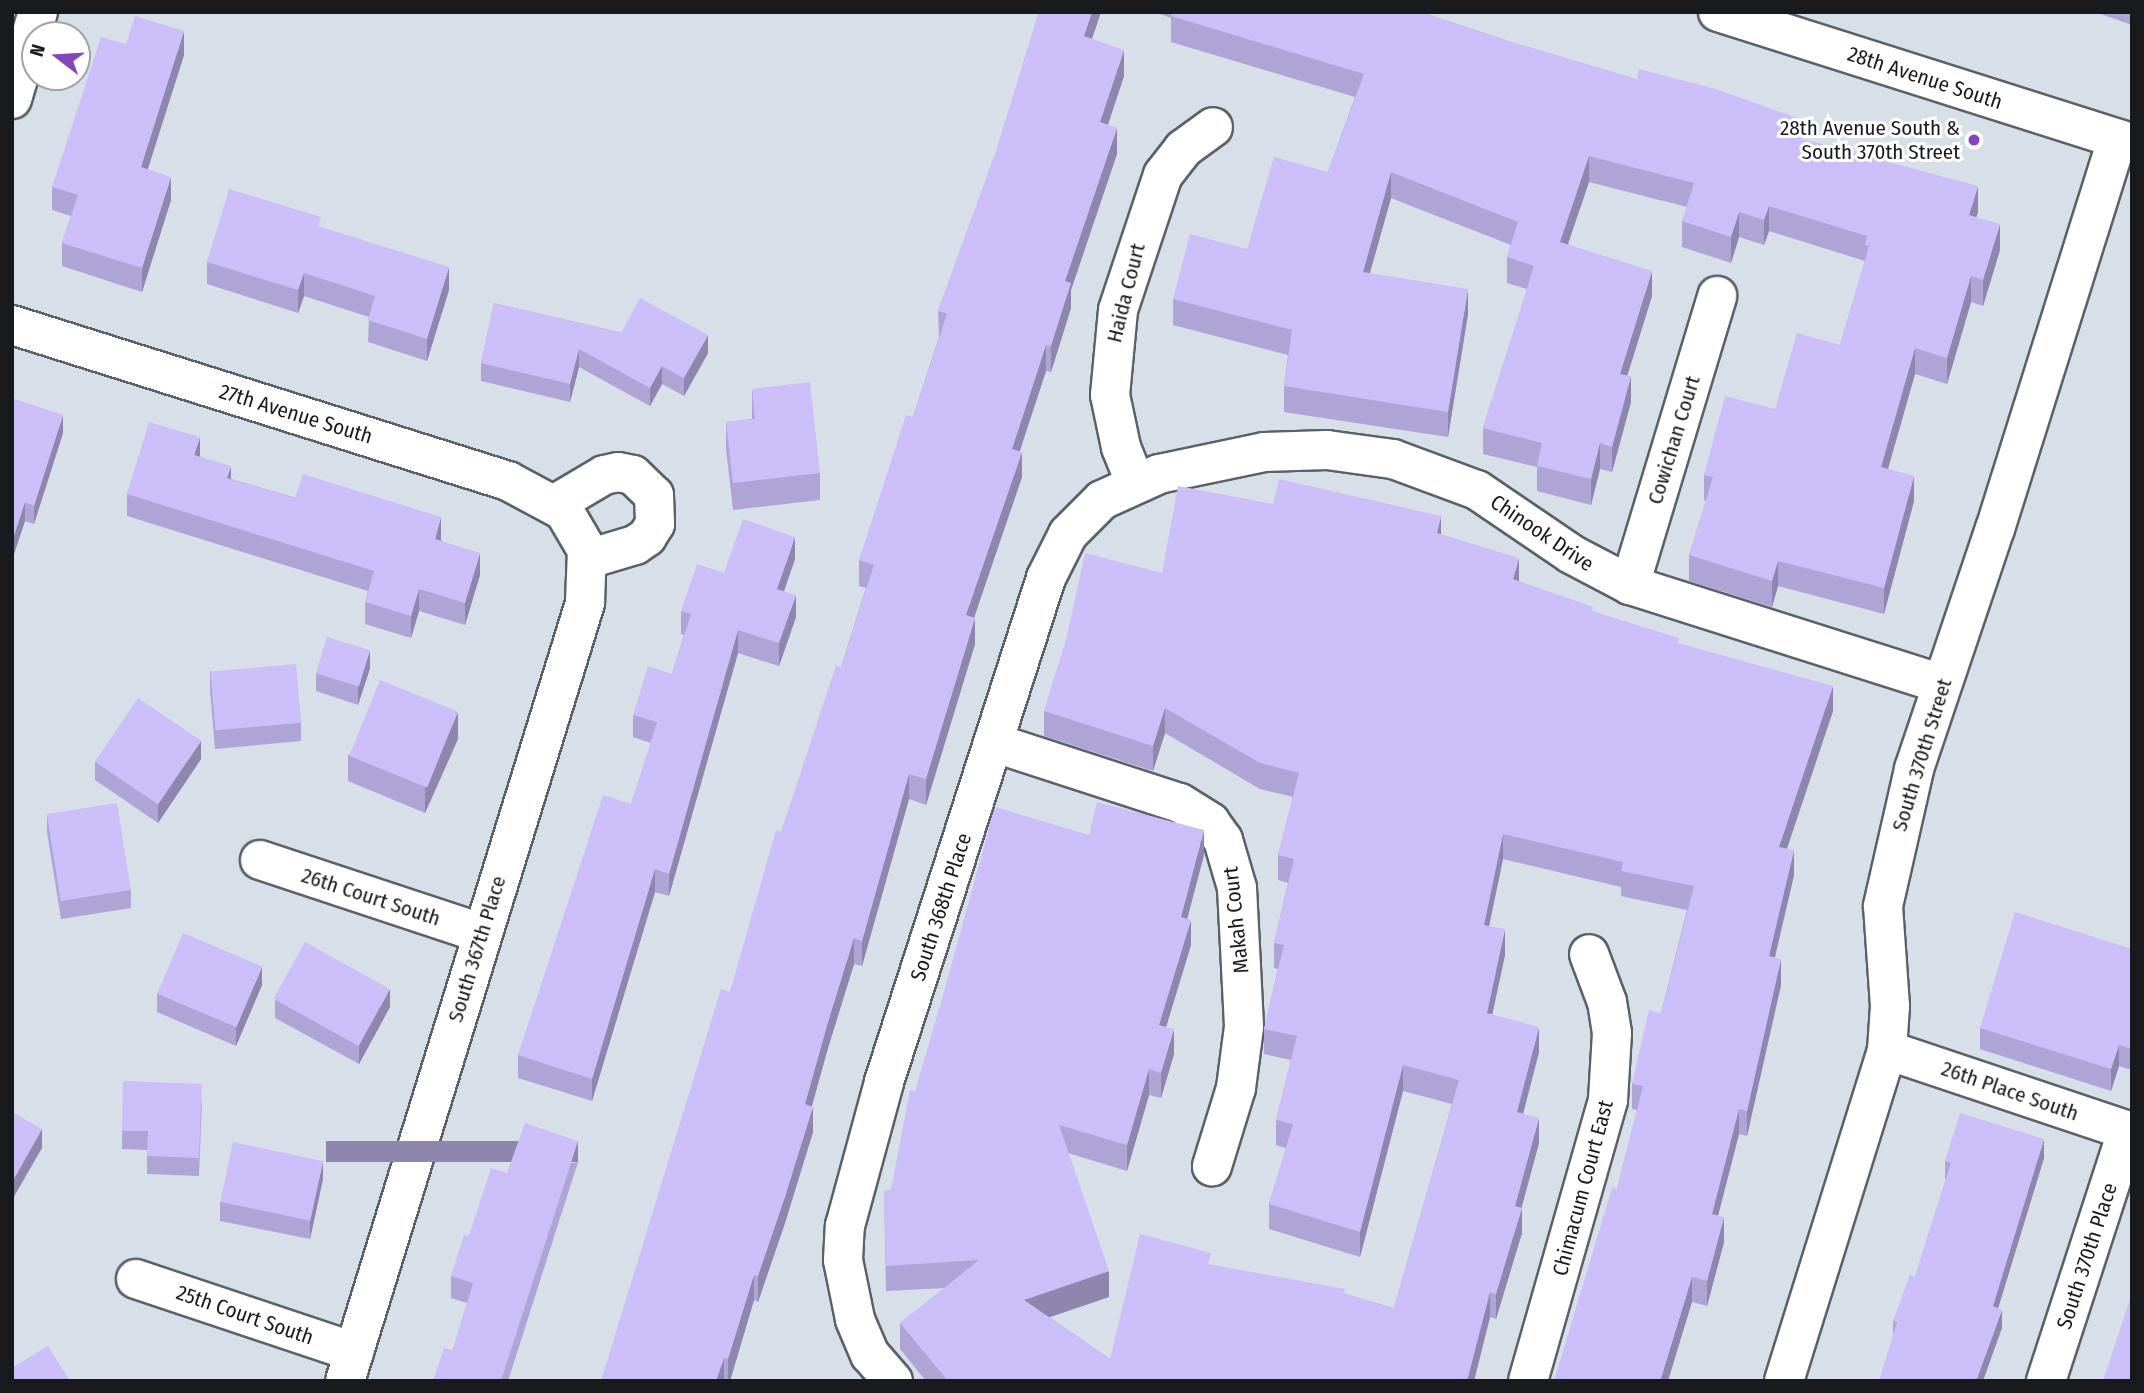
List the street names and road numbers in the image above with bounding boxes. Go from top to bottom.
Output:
street label: 28th Avenue South [1845,41,2005,115]
street label: Haida Court [1102,241,1150,345]
street label: Cowichan Court [1642,373,1706,507]
street label: 27th Avenue South [216,379,376,449]
street label: Chinook Drive [1486,489,1598,577]
street label: South 370th Street [1887,676,1957,834]
street label: South 368th Place [905,830,977,984]
street label: 26th Court South [298,863,444,931]
street label: Makah Court [1218,865,1254,975]
street label: South 367th Place [443,873,511,1025]
street label: 26th Place South [1938,1056,2082,1126]
street label: Chimacum Court East [1547,1097,1619,1279]
street label: South 370th Place [2051,1180,2123,1332]
street label: 25th Court South [173,1280,317,1350]

